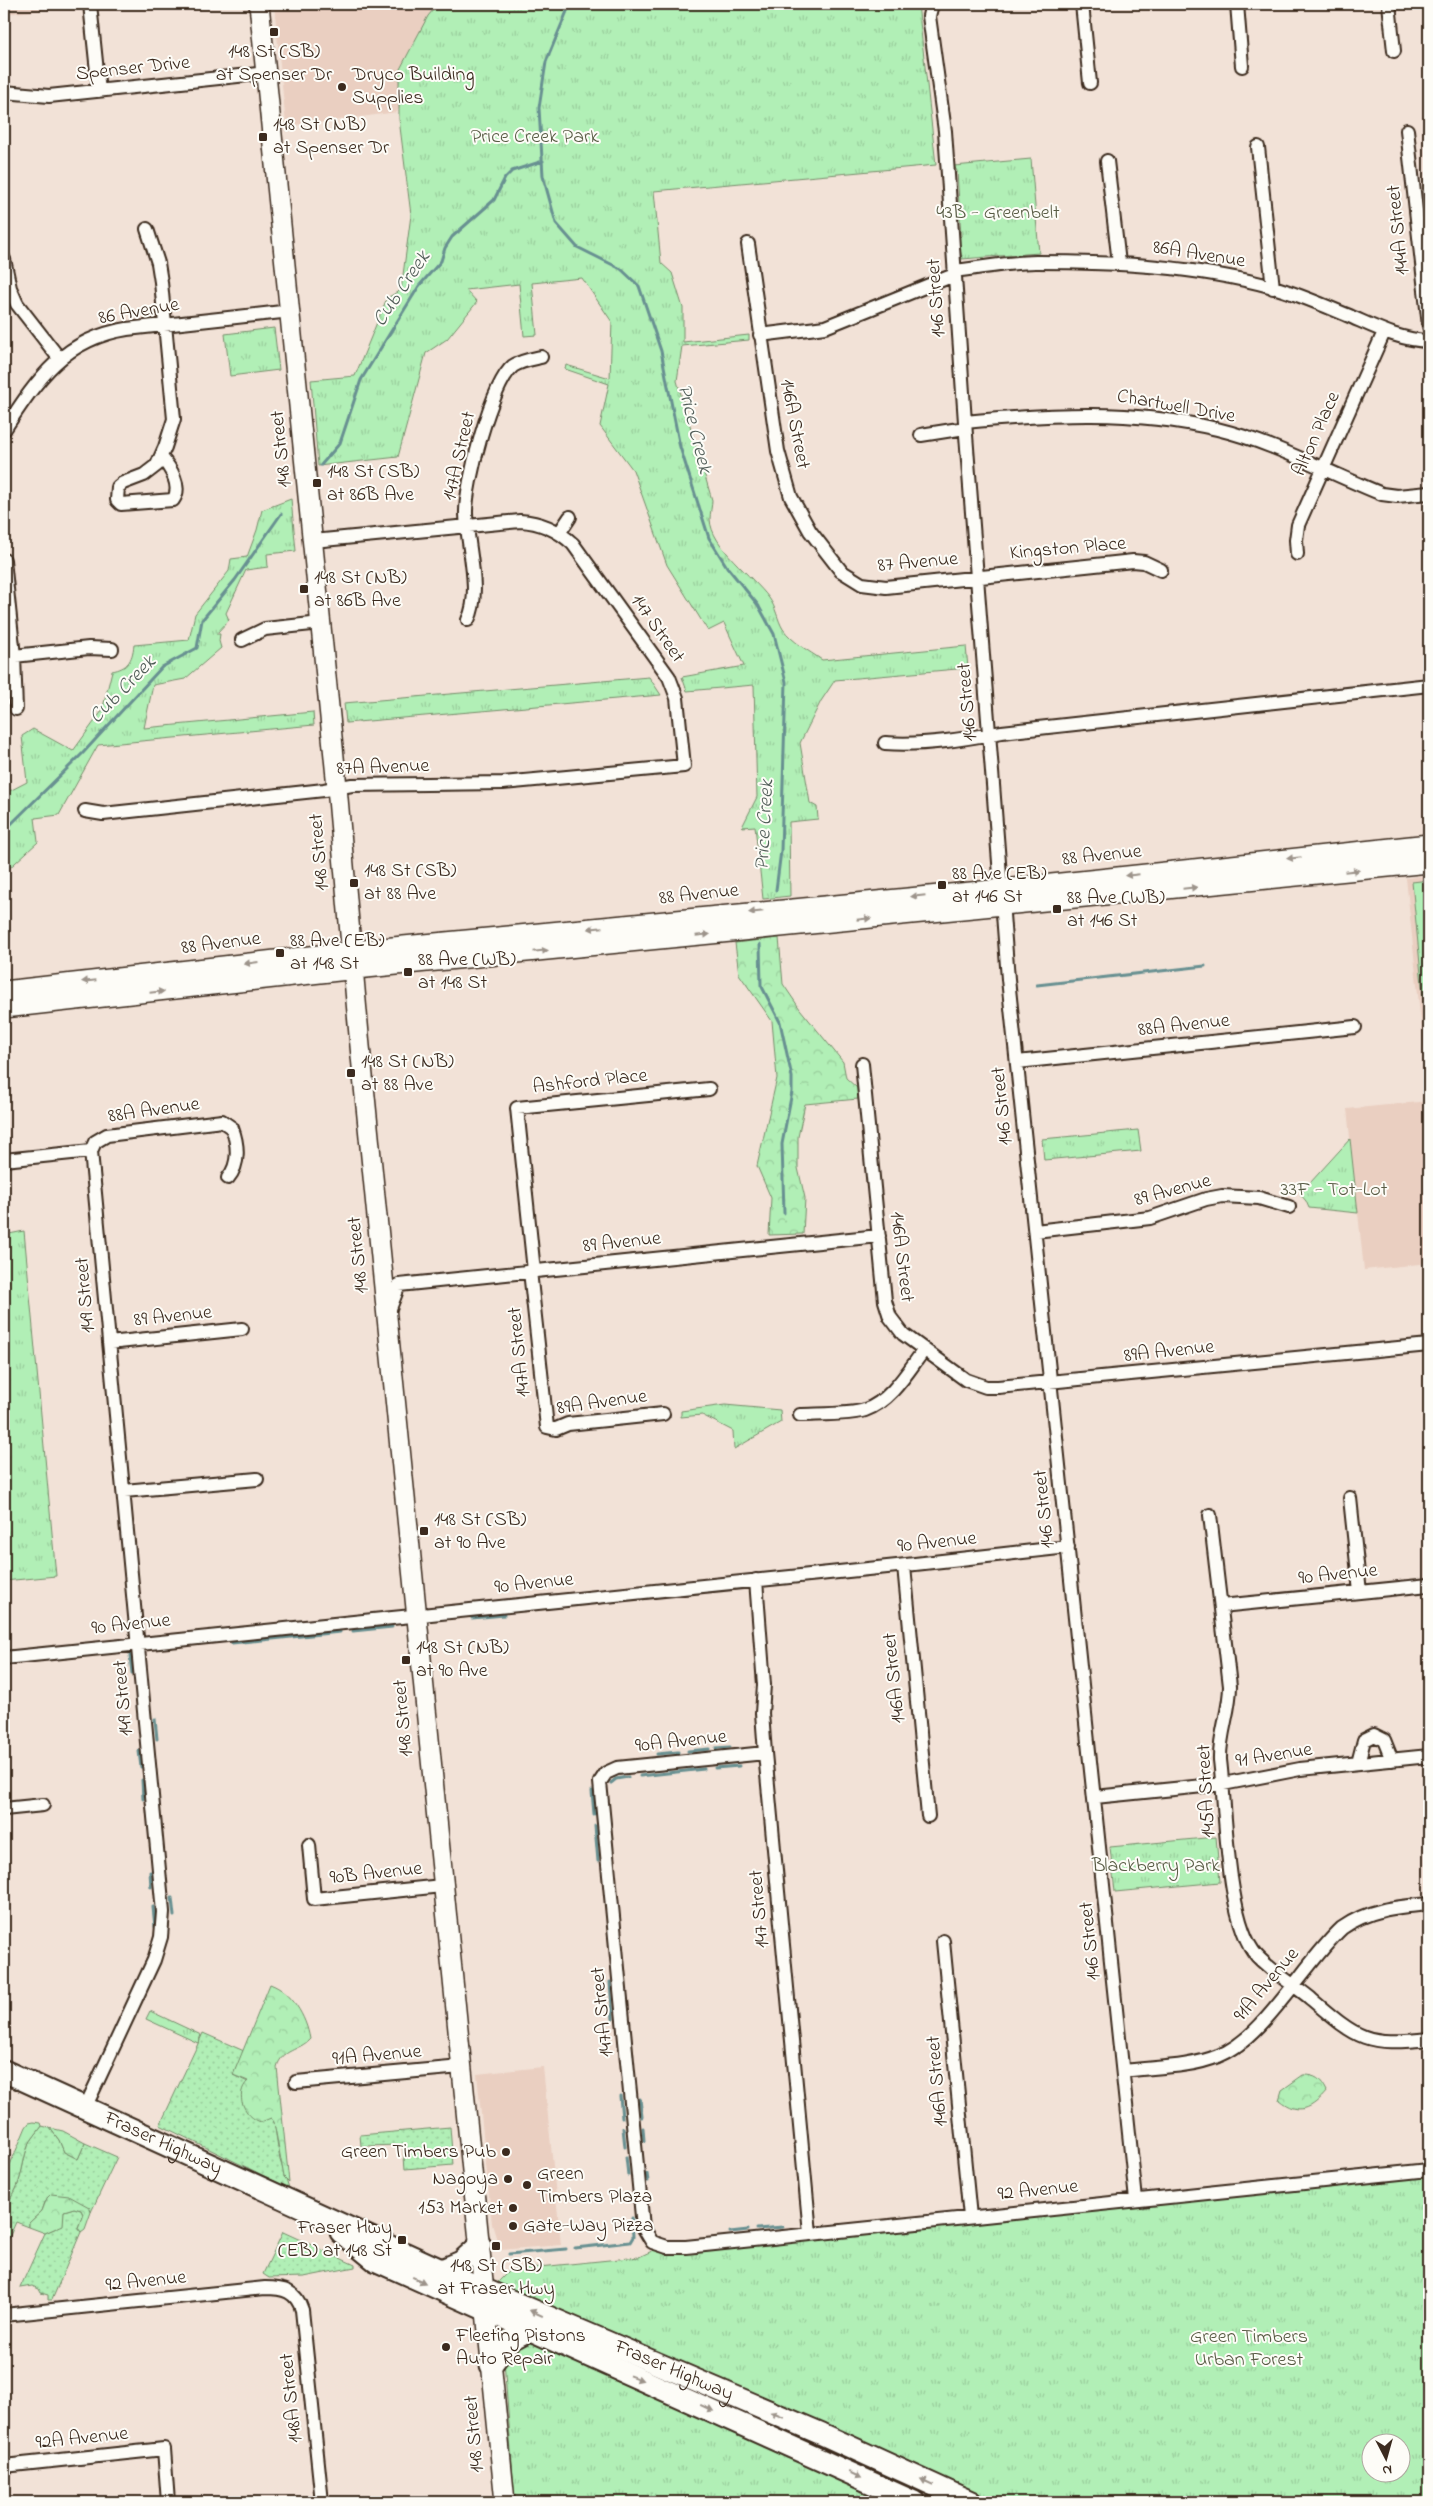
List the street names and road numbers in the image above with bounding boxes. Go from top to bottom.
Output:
street label: Spenser Drive [74,49,192,89]
street label: 144A Street [1380,183,1418,277]
street label: 86A Avenue [1151,233,1247,277]
street label: 146 Street [920,257,954,338]
street label: 86 Avenue [97,291,181,333]
street label: 146A Street [771,377,817,472]
street label: Chartwell Drive [1115,382,1238,432]
street label: Alton Place [1285,387,1349,481]
street label: 147A Street [436,408,484,503]
street label: 148 Street [263,409,300,489]
street label: Kingston Place [1009,529,1128,570]
street label: 87 Avenue [877,545,959,581]
street label: 147 Street [623,589,691,670]
street label: 146 Street [950,661,986,743]
street label: 87A Avenue [336,752,430,784]
street label: 148 Street [302,812,338,892]
street label: 88 Avenue [1061,837,1143,875]
street label: 88 Avenue [658,876,740,914]
street label: 88 Avenue [180,925,262,963]
street label: 88A Avenue [1137,1007,1231,1045]
street label: Ashford Place [531,1062,649,1102]
street label: 146 Street [984,1065,1022,1147]
street label: 88A Avenue [106,1090,202,1132]
street label: 89 Avenue [1131,1167,1215,1215]
street label: 146A Street [881,1210,921,1304]
street label: 148 Street [340,1215,377,1295]
street label: 89 Avenue [582,1224,662,1262]
street label: 149 Street [68,1256,104,1334]
street label: 89 Avenue [133,1298,213,1336]
street label: 147A Street [501,1305,539,1399]
street label: 89A Avenue [1122,1333,1216,1371]
street label: 89A Avenue [555,1382,649,1424]
street label: 146 Street [1026,1468,1064,1550]
street label: 90 Avenue [896,1524,978,1562]
street label: 90 Avenue [1297,1556,1379,1594]
street label: 90 Avenue [493,1565,575,1603]
street label: 90 Avenue [90,1606,172,1644]
street label: 146A Street [876,1631,914,1725]
street label: 149 Street [106,1659,142,1737]
street label: 148 Street [386,1678,422,1758]
street label: 90A Avenue [634,1723,728,1761]
street label: 91 Avenue [1234,1736,1314,1776]
street label: 145A Street [1190,1743,1224,1839]
street label: 90B Avenue [328,1855,424,1893]
street label: 147 Street [742,1868,778,1949]
street label: 146 Street [1072,1900,1110,1982]
street label: 91A Avenue [1227,1941,1307,2029]
street label: 147A Street [584,1965,622,2059]
street label: 146A Street [920,2034,956,2128]
street label: 91A Avenue [331,2038,423,2074]
street label: Fraser Highway [99,2104,227,2183]
street label: 92 Avenue [996,2172,1080,2210]
street label: 92 Avenue [104,2263,188,2301]
street label: Fraser Highway [609,2332,738,2409]
street label: 148A Street [273,2352,311,2444]
street label: 148 Street [457,2394,493,2474]
street label: 92A Avenue [34,2420,130,2458]

